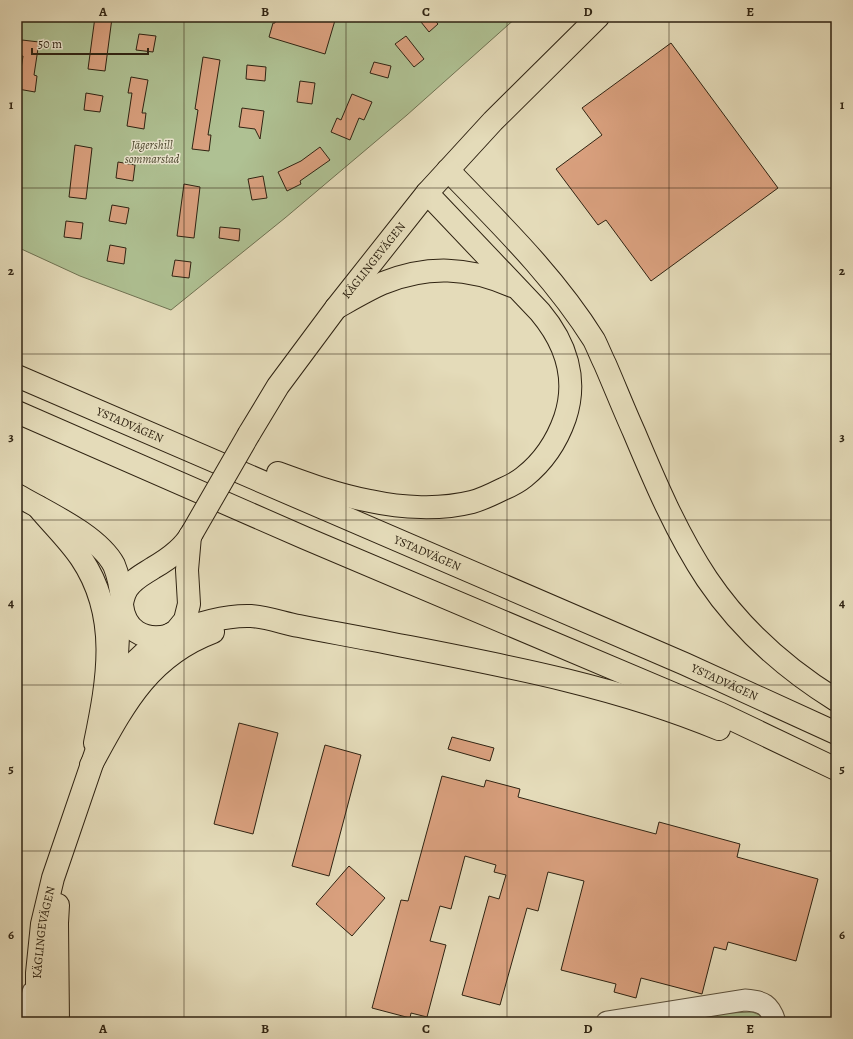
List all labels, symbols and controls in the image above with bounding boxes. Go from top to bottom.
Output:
text: A [98,3,108,20]
text: B [261,3,269,20]
text: C [422,3,430,20]
text: D [583,3,593,20]
text: E [746,3,754,20]
scale bar [32,30,148,56]
text: 50 m [38,36,62,52]
text: 1 [9,96,14,113]
text: 1 [840,96,845,113]
park label: Jägershill sommarstad [125,137,180,167]
street label: KÄGLINGEVÄGEN [338,218,409,302]
text: 2 [8,262,15,279]
text: 2 [839,262,846,279]
street label: YSTADVÄGEN [93,403,166,446]
text: 3 [8,428,14,445]
text: 3 [839,428,845,445]
street label: YSTADVÄGEN [390,531,464,575]
text: 4 [8,594,14,611]
text: 4 [839,594,845,611]
street label: YSTADVÄGEN [688,660,761,704]
text: 5 [8,760,14,777]
text: 5 [839,760,845,777]
street label: KÄGLINGEVÄGEN [29,884,59,979]
text: 6 [8,926,14,943]
text: 6 [839,926,845,943]
text: A [98,1020,108,1037]
text: B [261,1020,269,1037]
text: C [422,1020,430,1037]
text: D [583,1020,593,1037]
text: E [746,1020,754,1037]

